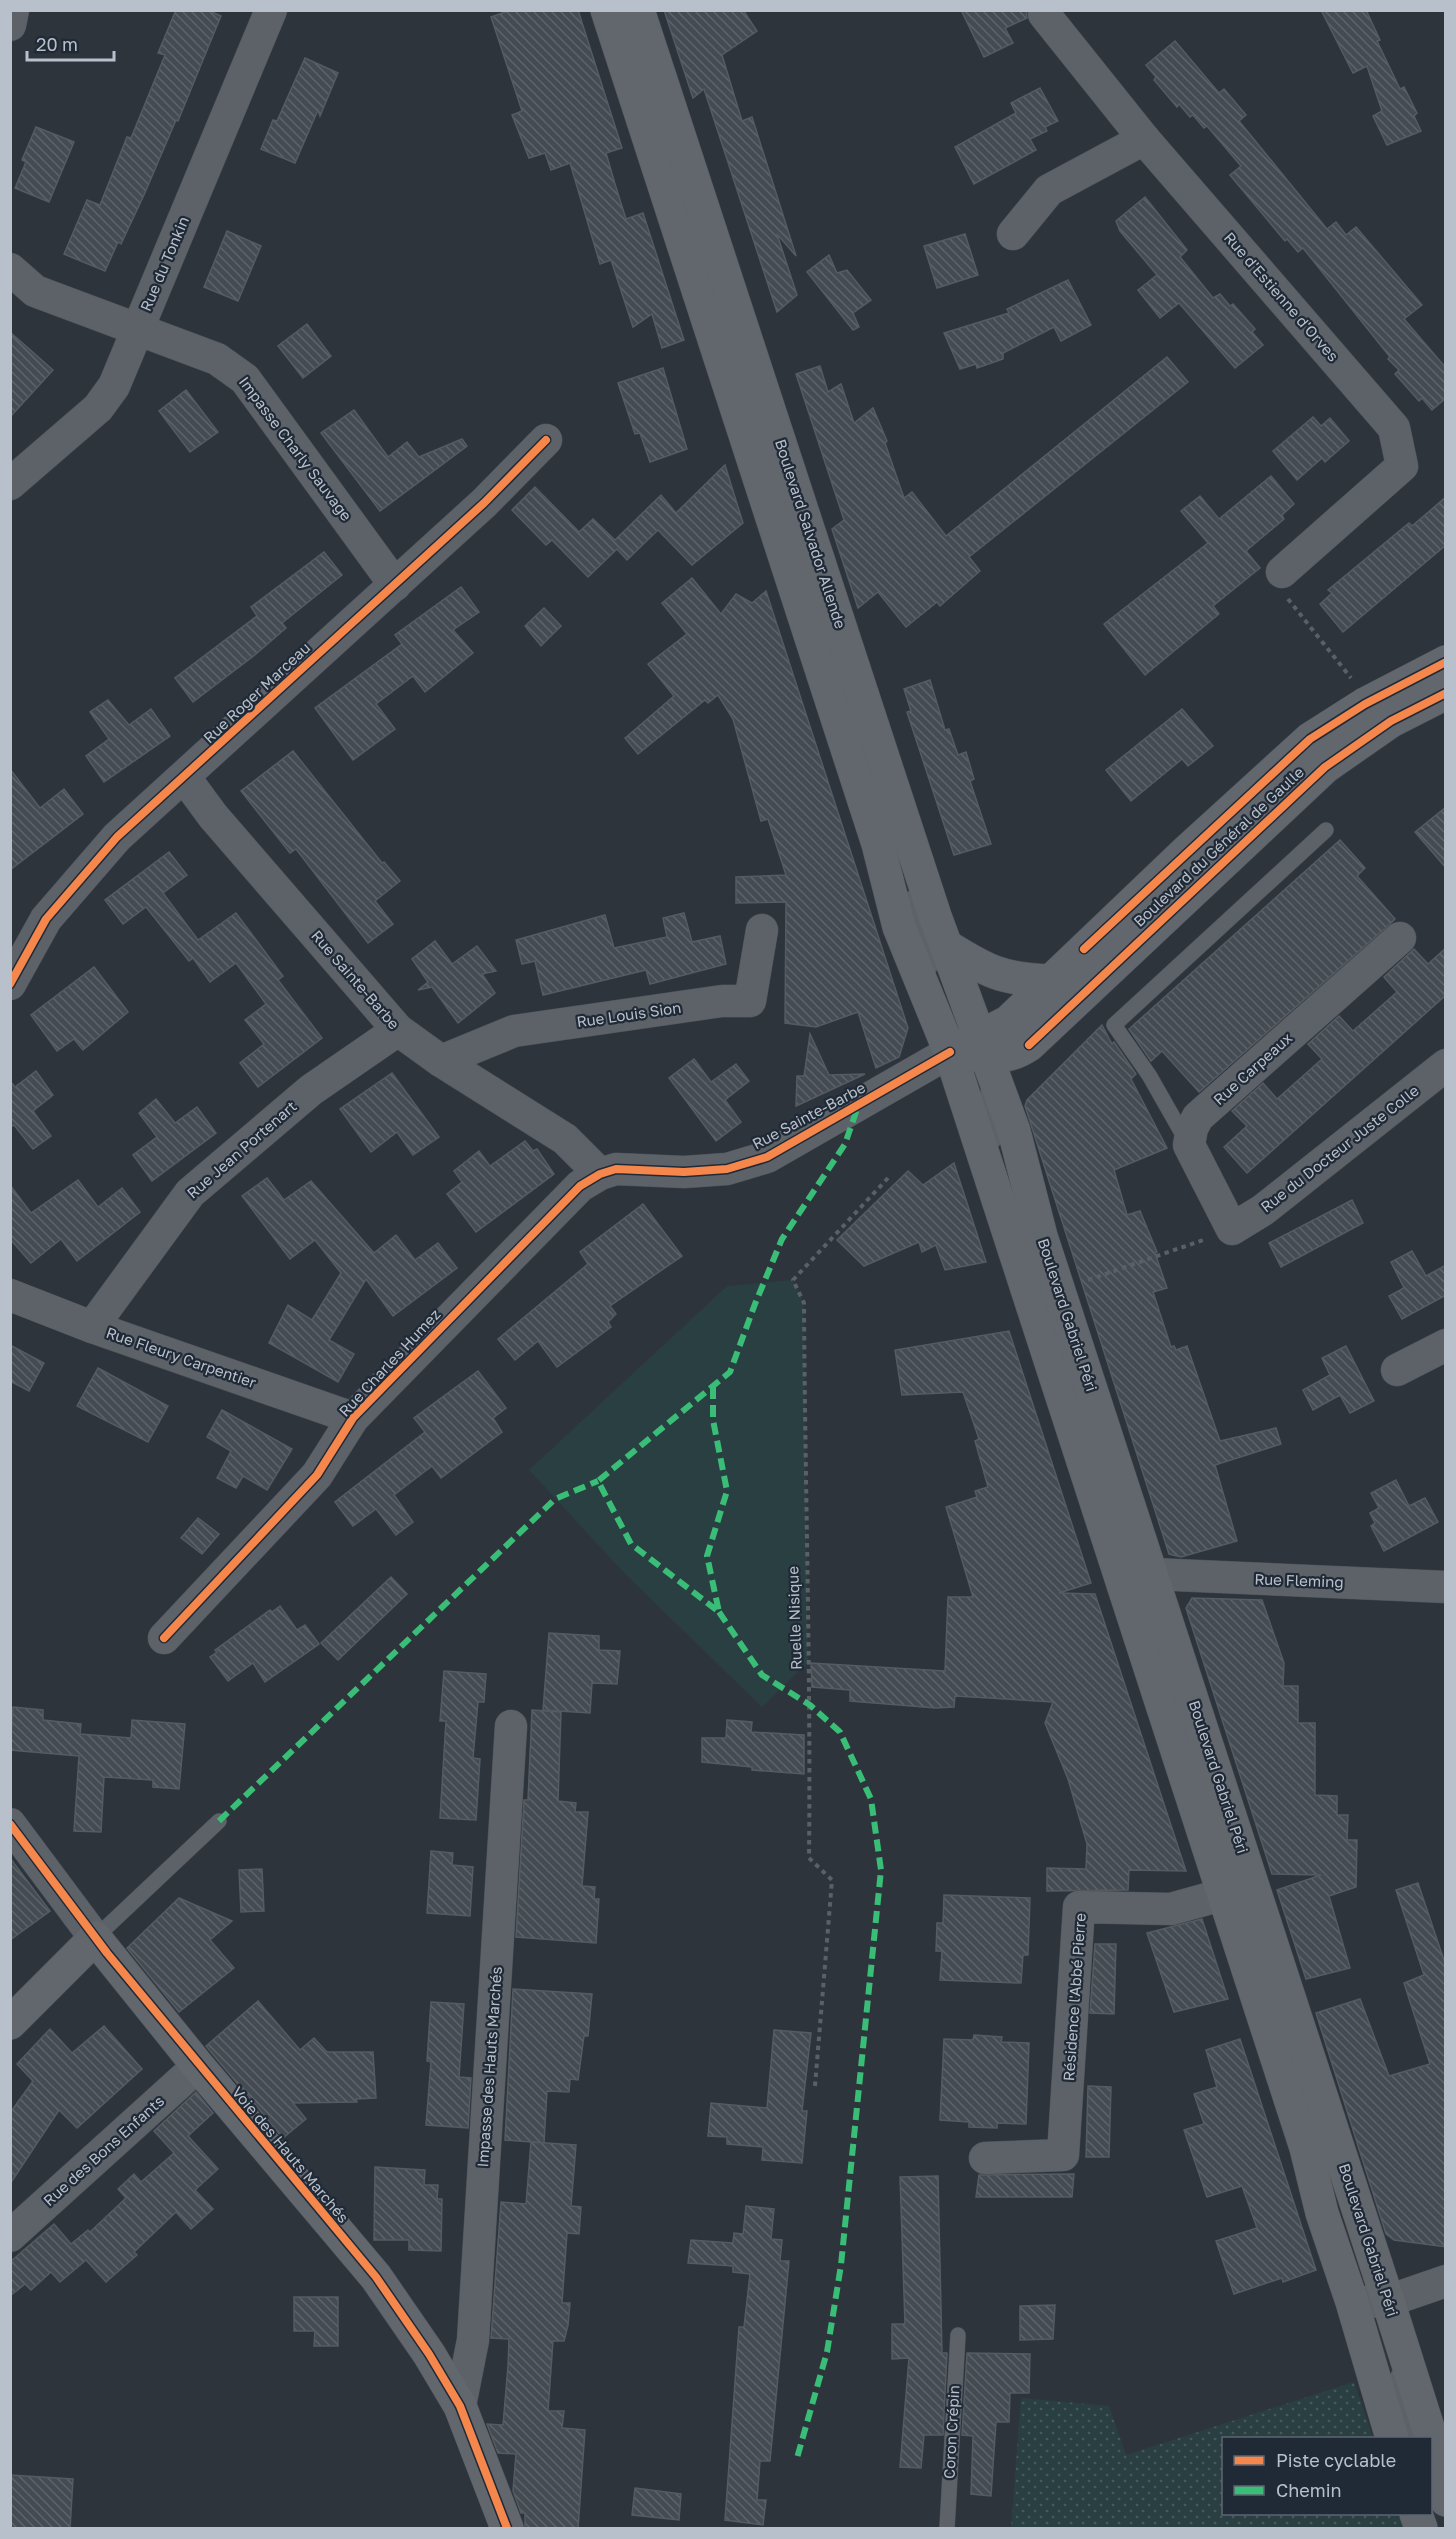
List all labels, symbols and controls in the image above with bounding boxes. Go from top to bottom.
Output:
scale bar [27,24,114,62]
text: 20 m [36,33,78,55]
street label: Rue du Tonkin [136,213,192,314]
street label: Rue d'Estienne d'Orves [1221,228,1343,365]
street label: Impasse Charly Sauvage [236,373,356,524]
street label: Boulevard Salvador Allende [772,437,850,631]
street label: Rue Roger Marceau [199,638,313,746]
street label: Boulevard du Général de Gaulle [1129,762,1307,930]
street label: Rue Sainte-Barbe [308,926,404,1033]
street label: Rue Louis Sion [575,998,682,1030]
street label: Rue Carpeaux [1209,1028,1295,1108]
street label: Rue Sainte-Barbe [749,1078,868,1152]
street label: Rue du Docteur Juste Colle [1257,1081,1422,1216]
street label: Rue Jean Portenart [183,1097,300,1202]
street label: Boulevard Gabriel Péri [1035,1236,1101,1394]
street label: Rue Charles Humez [335,1305,444,1420]
street label: Rue Fleury Carpentier [104,1323,259,1391]
street label: Ruelle Nisique [783,1565,805,1670]
street label: Rue Fleming [1254,1569,1344,1591]
street label: Boulevard Gabriel Péri [1186,1698,1252,1856]
street label: Résidence l'Abbé Pierre [1059,1912,1089,2082]
street label: Impasse des Hauts Marchés [473,1966,505,2168]
street label: Voie des Hauts Marchés [229,2083,353,2226]
street label: Rue des Bons Enfants [39,2091,167,2209]
street label: Boulevard Gabriel Péri [1336,2161,1402,2319]
street label: Coron Crépin [940,2385,962,2479]
legend [1222,2437,1432,2515]
text: Piste cyclable [1276,2449,1396,2471]
text: Chemin [1276,2479,1342,2501]

